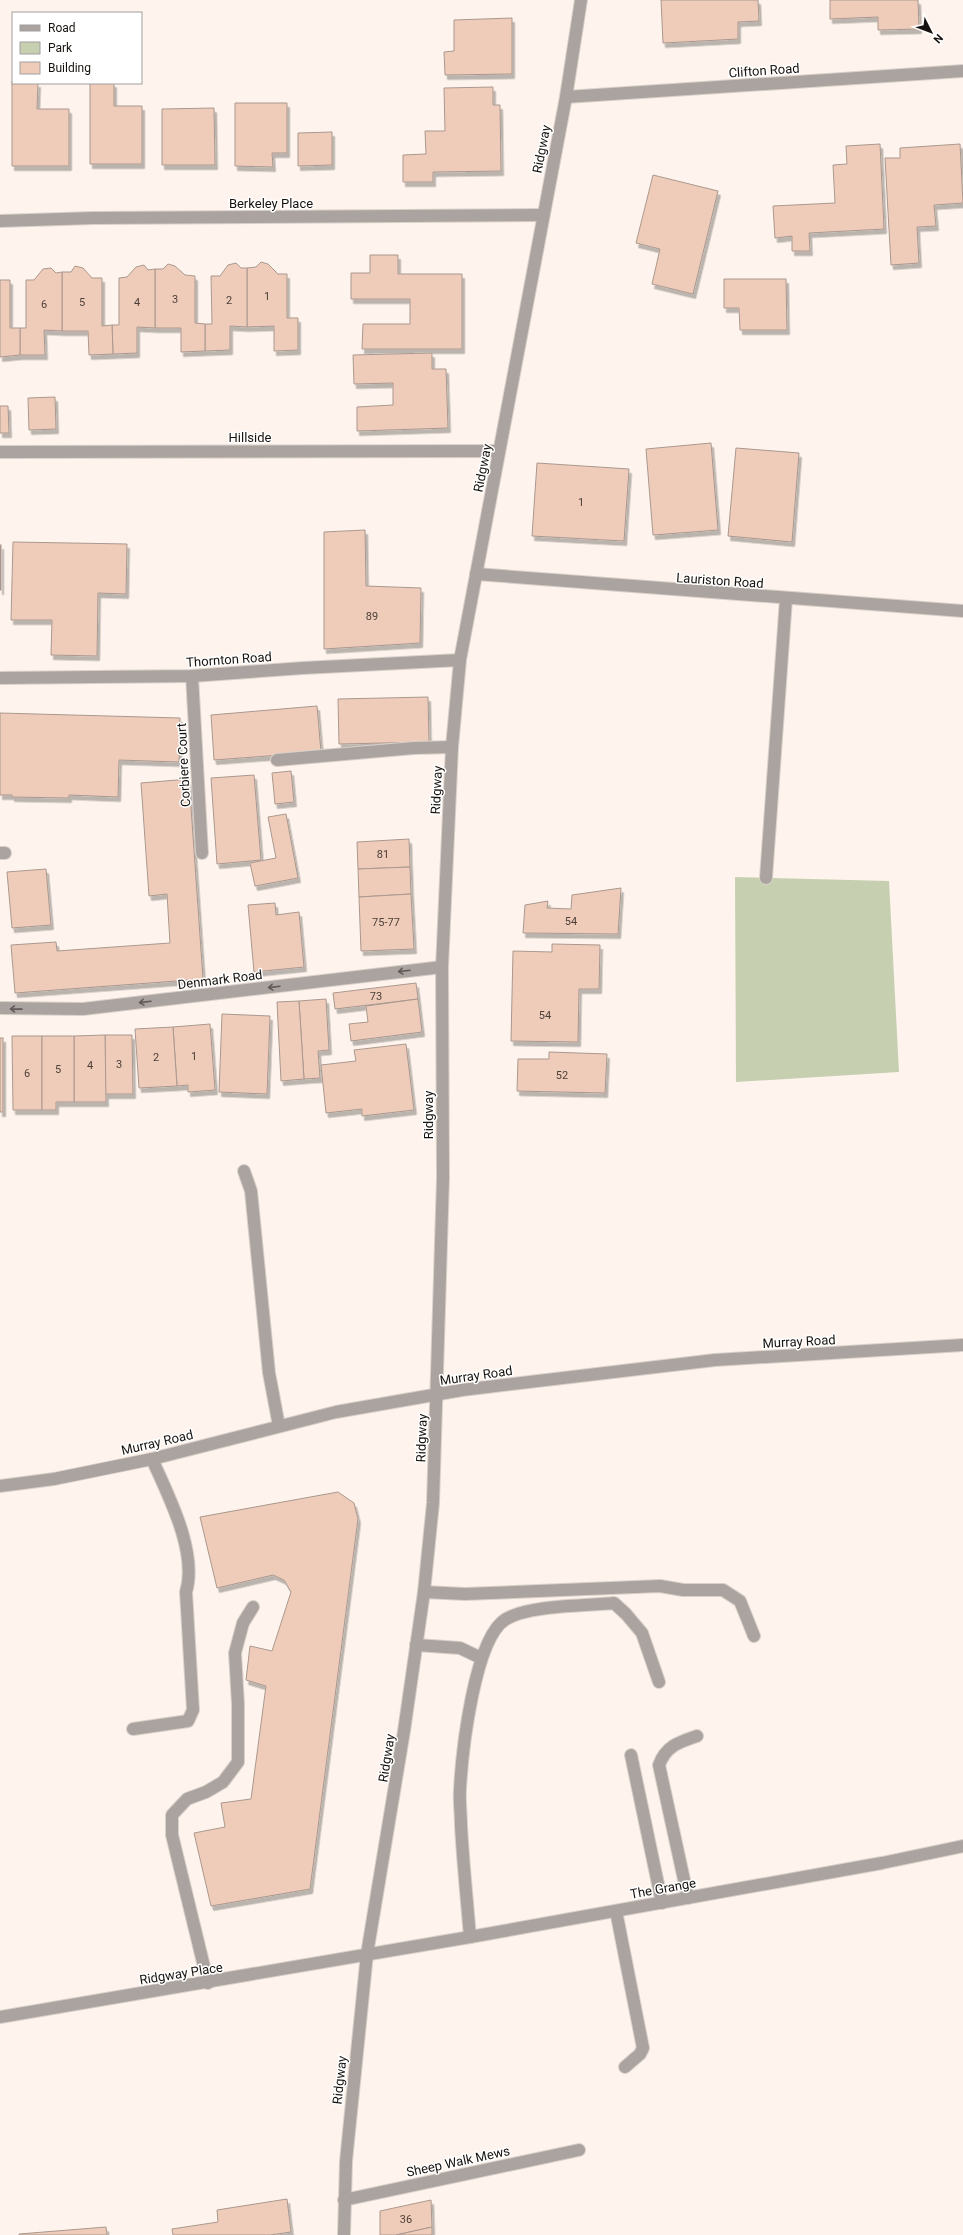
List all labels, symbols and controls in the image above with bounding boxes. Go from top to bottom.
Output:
legend [12,12,142,84]
north arrow [911,12,951,52]
text: Road [48,21,76,35]
text: N [930,31,945,46]
text: Park [48,41,73,55]
text: Building [48,61,91,75]
street label: Clifton Road [728,61,800,80]
street label: Ridgway [529,124,553,174]
street label: Berkeley Place [229,196,313,211]
house number: 1 [264,290,270,303]
house number: 3 [172,293,178,306]
house number: 2 [226,294,232,307]
house number: 5 [79,296,85,309]
house number: 4 [134,296,140,309]
house number: 6 [41,298,47,311]
street label: Hillside [229,430,272,445]
street label: Ridgway [470,443,494,493]
house number: 1 [578,496,584,509]
street label: Lauriston Road [676,570,764,591]
house number: 89 [366,610,378,623]
street label: Thornton Road [186,649,272,670]
street label: Corbiere Court [174,723,193,807]
street label: Ridgway [428,765,445,815]
house number: 81 [377,848,389,861]
house number: 54 [565,915,577,928]
house number: 75-77 [372,916,400,929]
street label: Denmark Road [177,967,263,992]
one-way arrow [398,968,411,975]
one-way arrow [268,983,281,991]
house number: 73 [370,990,382,1003]
one-way arrow [139,998,152,1006]
one-way arrow [10,1005,23,1013]
house number: 54 [539,1009,551,1022]
house number: 1 [191,1050,197,1063]
house number: 2 [153,1051,159,1064]
house number: 3 [116,1058,122,1071]
house number: 4 [87,1059,93,1072]
house number: 5 [55,1063,61,1076]
house number: 6 [24,1067,30,1080]
house number: 52 [556,1069,568,1082]
street label: Ridgway [421,1091,436,1139]
street label: Murray Road [762,1332,836,1351]
street label: Murray Road [439,1363,513,1388]
street label: Ridgway [413,1413,430,1463]
street label: Murray Road [120,1427,194,1458]
street label: Ridgway [375,1733,398,1783]
street label: The Grange [629,1875,697,1902]
street label: Ridgway Place [138,1959,224,1987]
street label: Ridgway [329,2055,350,2105]
street label: Sheep Walk Mews [405,2143,511,2180]
house number: 36 [400,2213,412,2226]

